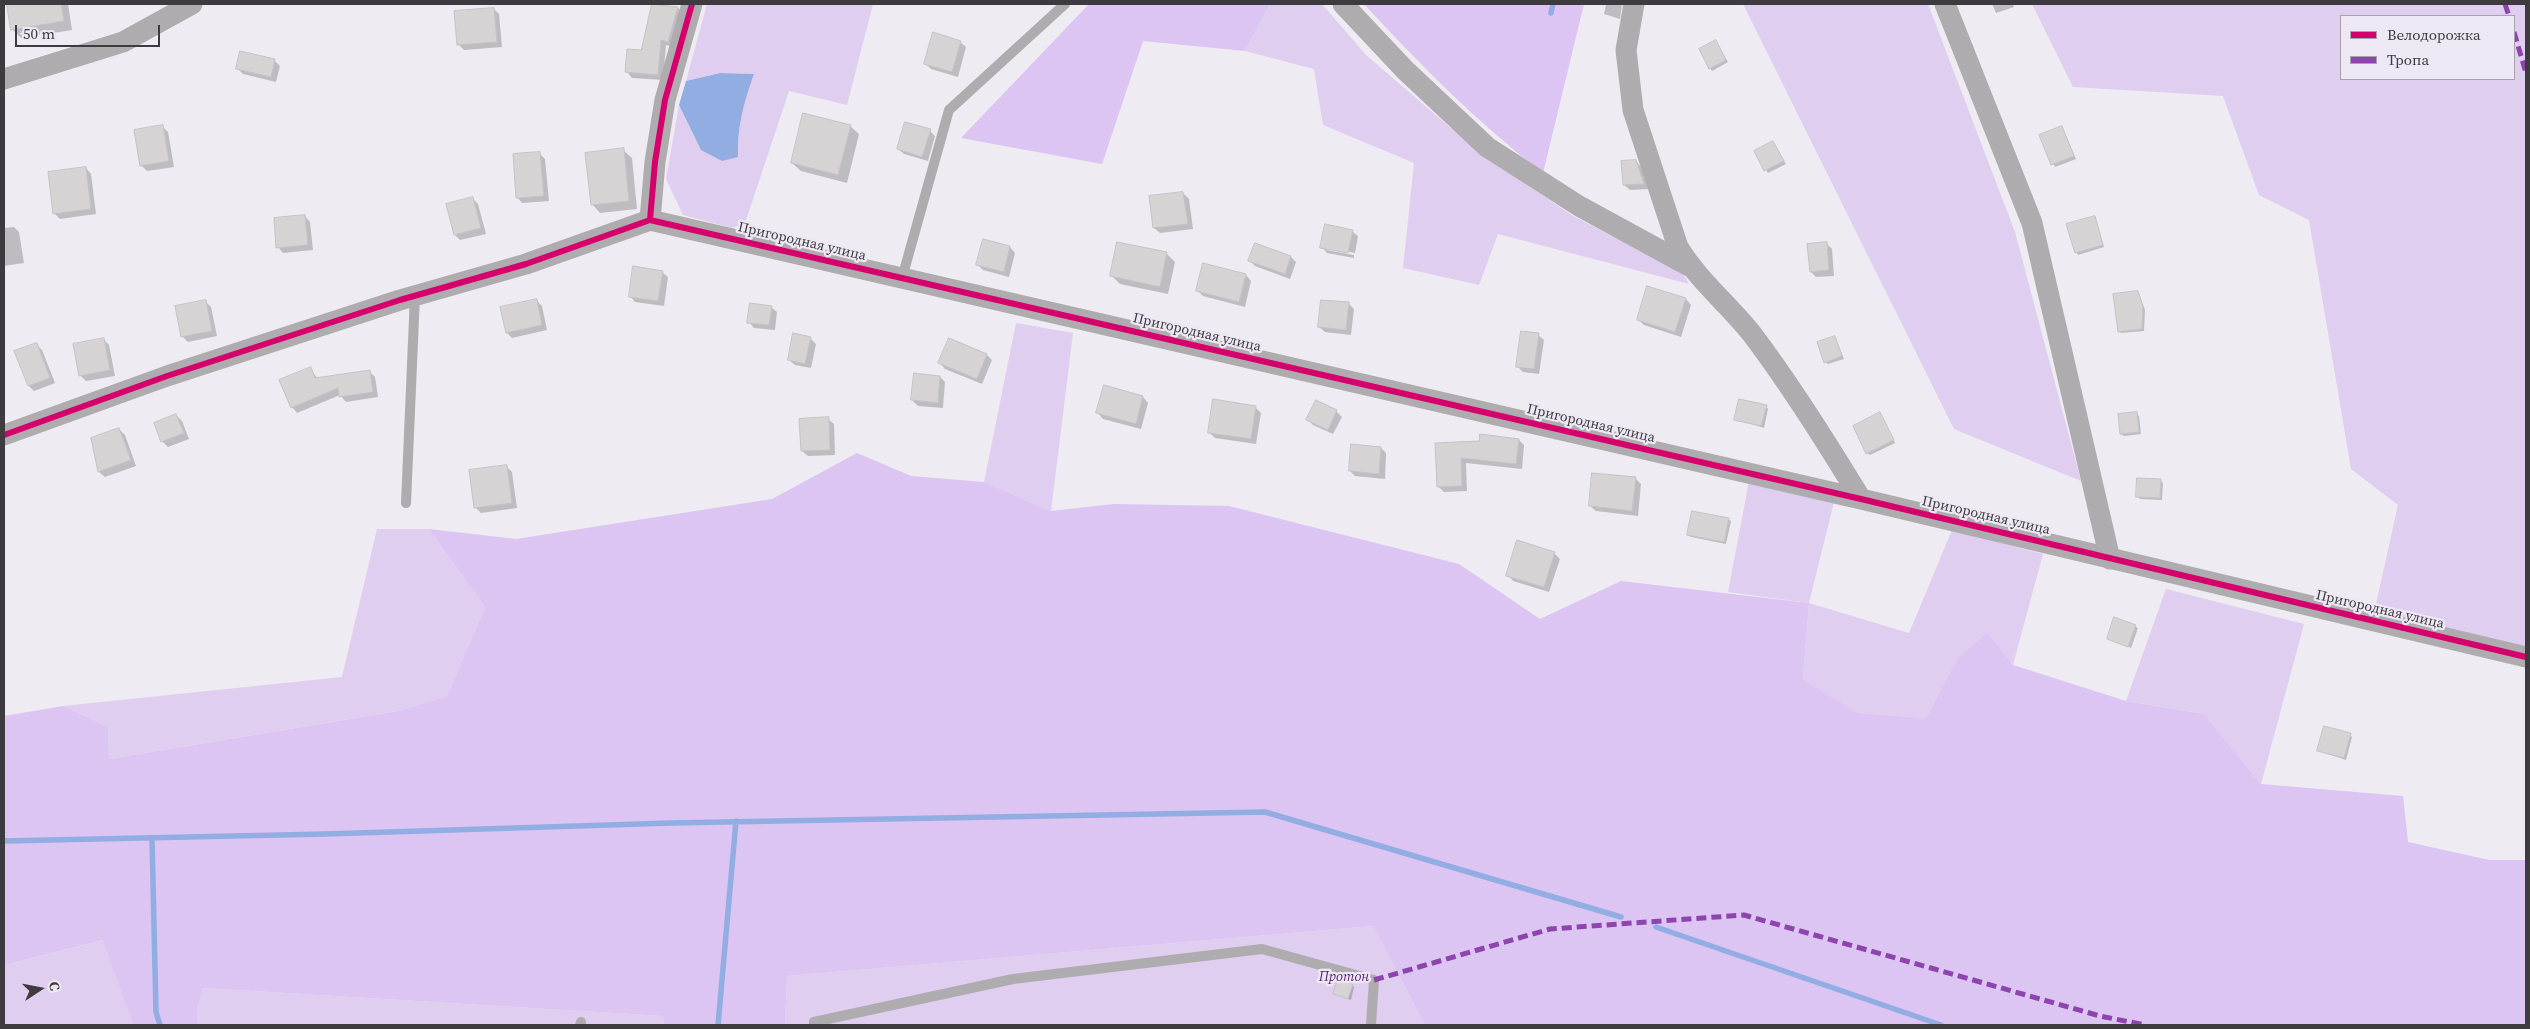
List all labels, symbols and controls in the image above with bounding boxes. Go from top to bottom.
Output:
scale bar [18,15,162,47]
legend [2340,15,2515,80]
text: 50 m [23,23,55,44]
text: Велодорожка [2387,24,2481,45]
text: Тропа [2387,49,2429,70]
street label: Пригородная улица [736,219,868,265]
street label: Пригородная улица [1131,310,1263,356]
street label: Пригородная улица [1525,401,1657,447]
street label: Пригородная улица [1920,493,2052,539]
street label: Пригородная улица [2314,587,2446,633]
north arrow [15,964,65,1014]
park label: Протон [1319,969,1369,985]
text: С [44,980,65,992]

